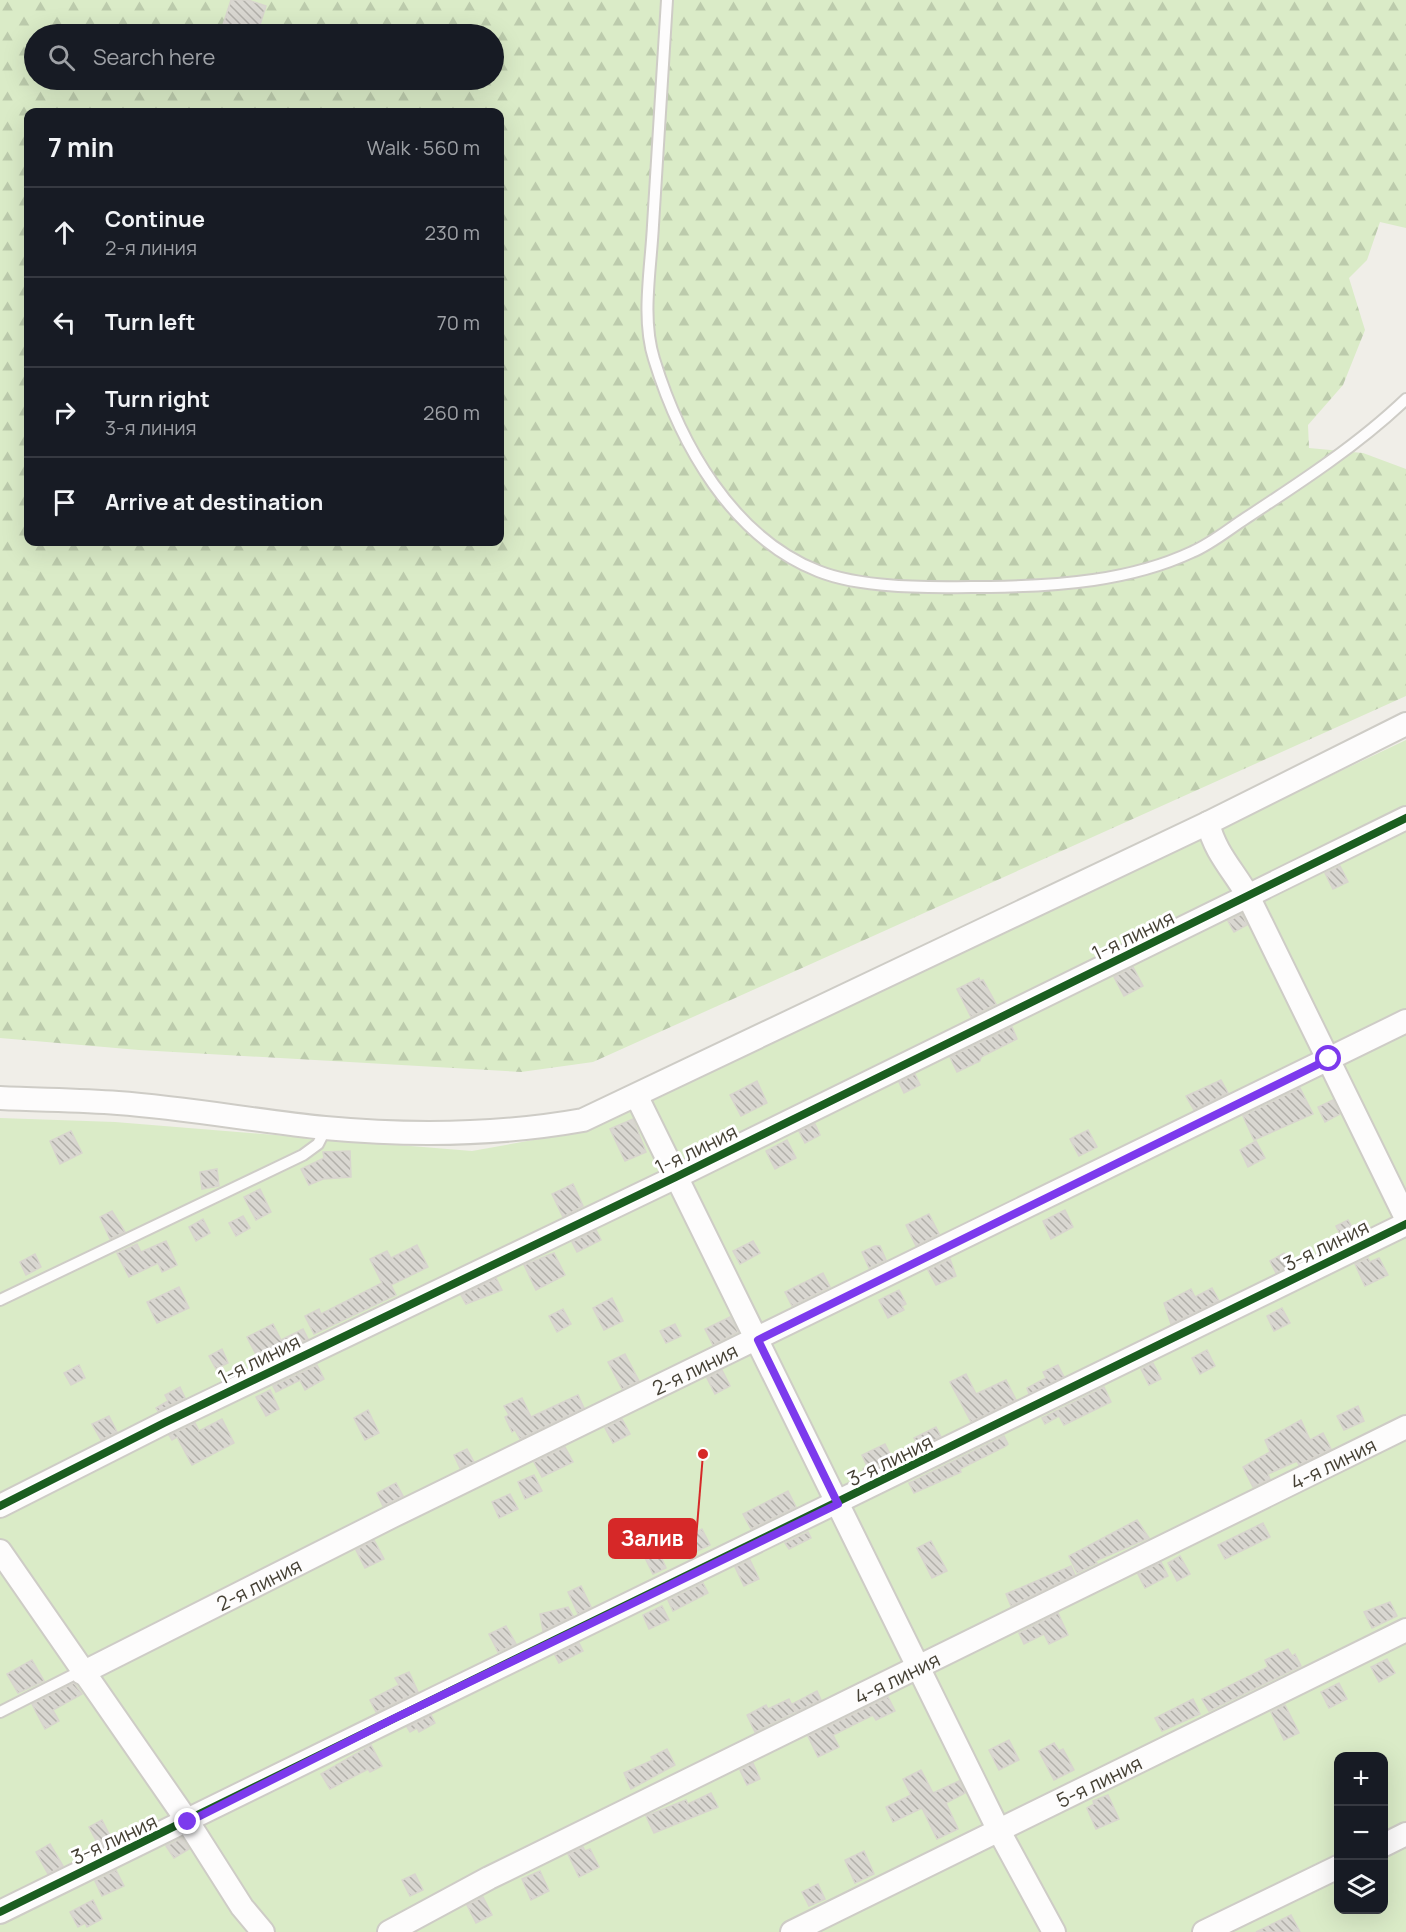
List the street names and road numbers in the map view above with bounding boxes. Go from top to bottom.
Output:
street label: 1-я линия [1087,903,1179,967]
street label: 1-я линия [650,1117,742,1181]
street label: 3-я линия [1279,1213,1373,1277]
street label: 1-я линия [213,1327,305,1391]
street label: 2-я линия [647,1336,742,1401]
street label: 3-я линия [843,1428,937,1492]
street label: 4-я линия [1285,1430,1380,1496]
street label: 2-я линия [212,1551,306,1617]
street label: 4-я линия [849,1645,944,1710]
street label: 5-я линия [1052,1749,1146,1814]
street label: 3-я линия [67,1807,161,1871]

